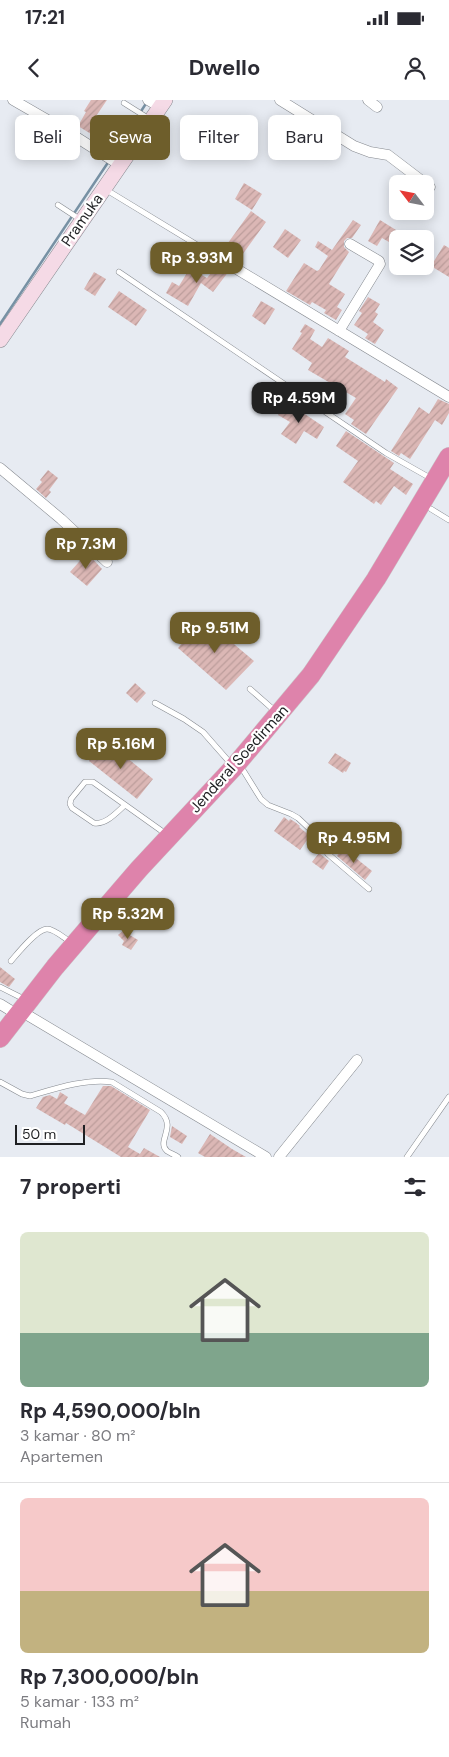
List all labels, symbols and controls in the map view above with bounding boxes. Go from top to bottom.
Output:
text: 17:21 [25,5,65,30]
text: Dwello [189,53,260,82]
icon: back [20,54,48,82]
icon: person [401,54,429,82]
chip: Beli [15,115,80,160]
chip: Sewa [90,115,170,160]
chip: Filter [180,115,258,160]
chip: Baru [268,115,341,160]
north arrow [389,175,434,220]
map controls [389,175,434,275]
street label: Pramuka [57,190,107,250]
button: layers [389,230,434,275]
pin: Rp 3.93M [145,242,249,284]
text: Rp 3.93M [161,247,233,268]
pin: Rp 4.59M [247,382,351,424]
text: Rp 4.59M [263,387,335,408]
pin: Rp 7.3M [40,528,132,570]
text: Rp 7.3M [56,533,116,554]
pin: Rp 9.51M [163,612,267,654]
text: Rp 9.51M [181,617,249,638]
street label: Jenderal Soedirman [185,701,293,817]
pin: Rp 5.16M [69,728,173,770]
text: Rp 5.16M [87,733,155,754]
pin: Rp 4.95M [302,822,406,864]
text: Rp 4.95M [318,827,390,848]
pin: Rp 5.32M [76,898,180,940]
text: Rp 5.32M [92,903,164,924]
scale bar [15,1122,85,1145]
text: 50 m [22,1125,56,1143]
text: 7 properti [20,1173,121,1201]
icon: filters [401,1173,429,1201]
icon: home [180,1265,270,1355]
text: Rp 4,590,000/bln [20,1397,201,1425]
text: 3 kamar · 80 m² [20,1425,135,1446]
text: Apartemen [20,1446,103,1467]
icon: home [180,1530,270,1620]
text: Rp 7,300,000/bln [20,1663,199,1691]
text: 5 kamar · 133 m² [20,1691,139,1712]
text: Rumah [20,1712,71,1733]

